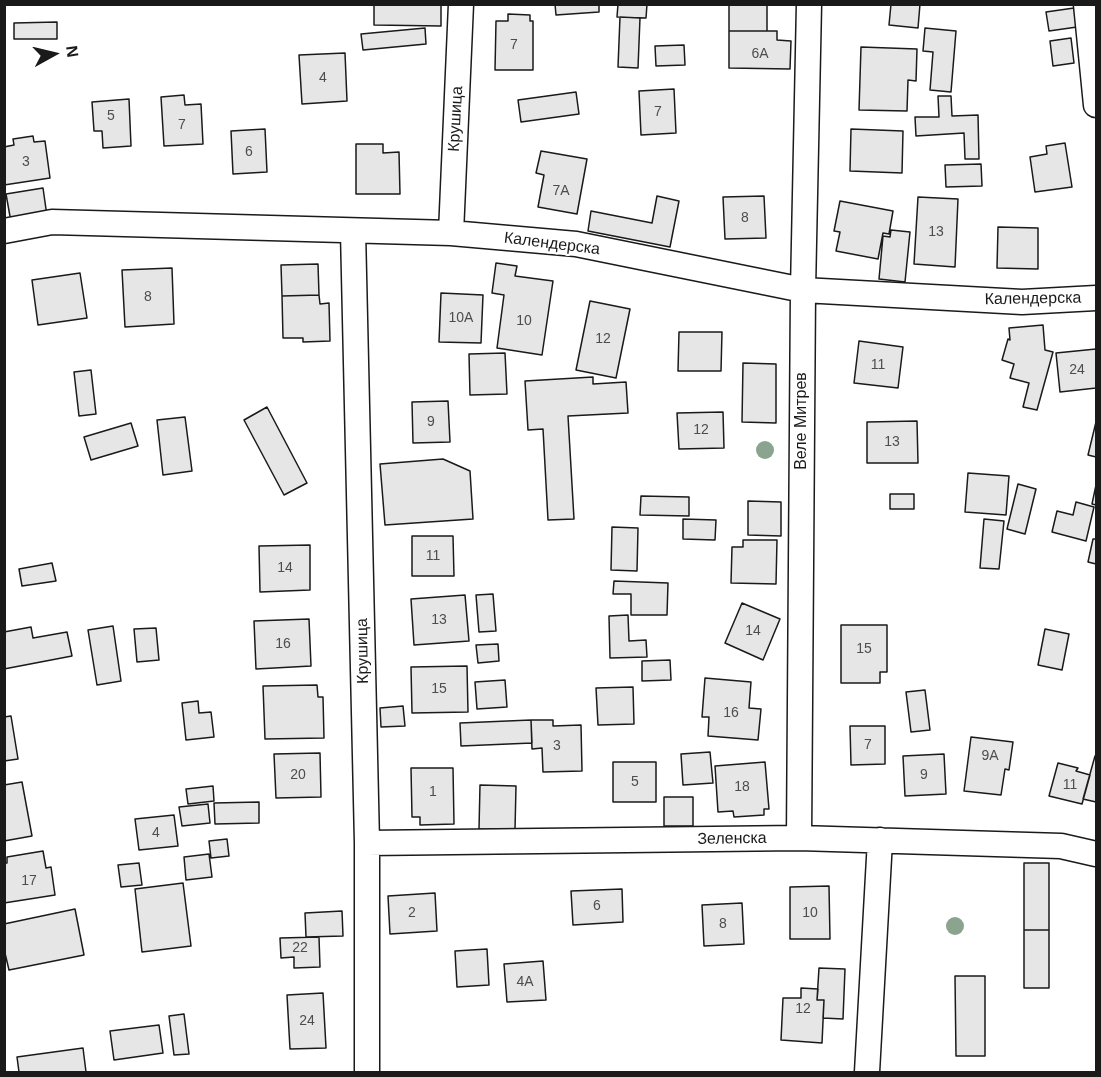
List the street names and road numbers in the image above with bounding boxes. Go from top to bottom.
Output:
street label: Крушица [445,86,467,152]
street label: Календерска [503,229,601,259]
street label: Календерска [985,289,1081,309]
street label: Веле Митрев [792,372,812,470]
street label: Крушица [353,618,373,684]
street label: Зеленска [697,829,767,849]

